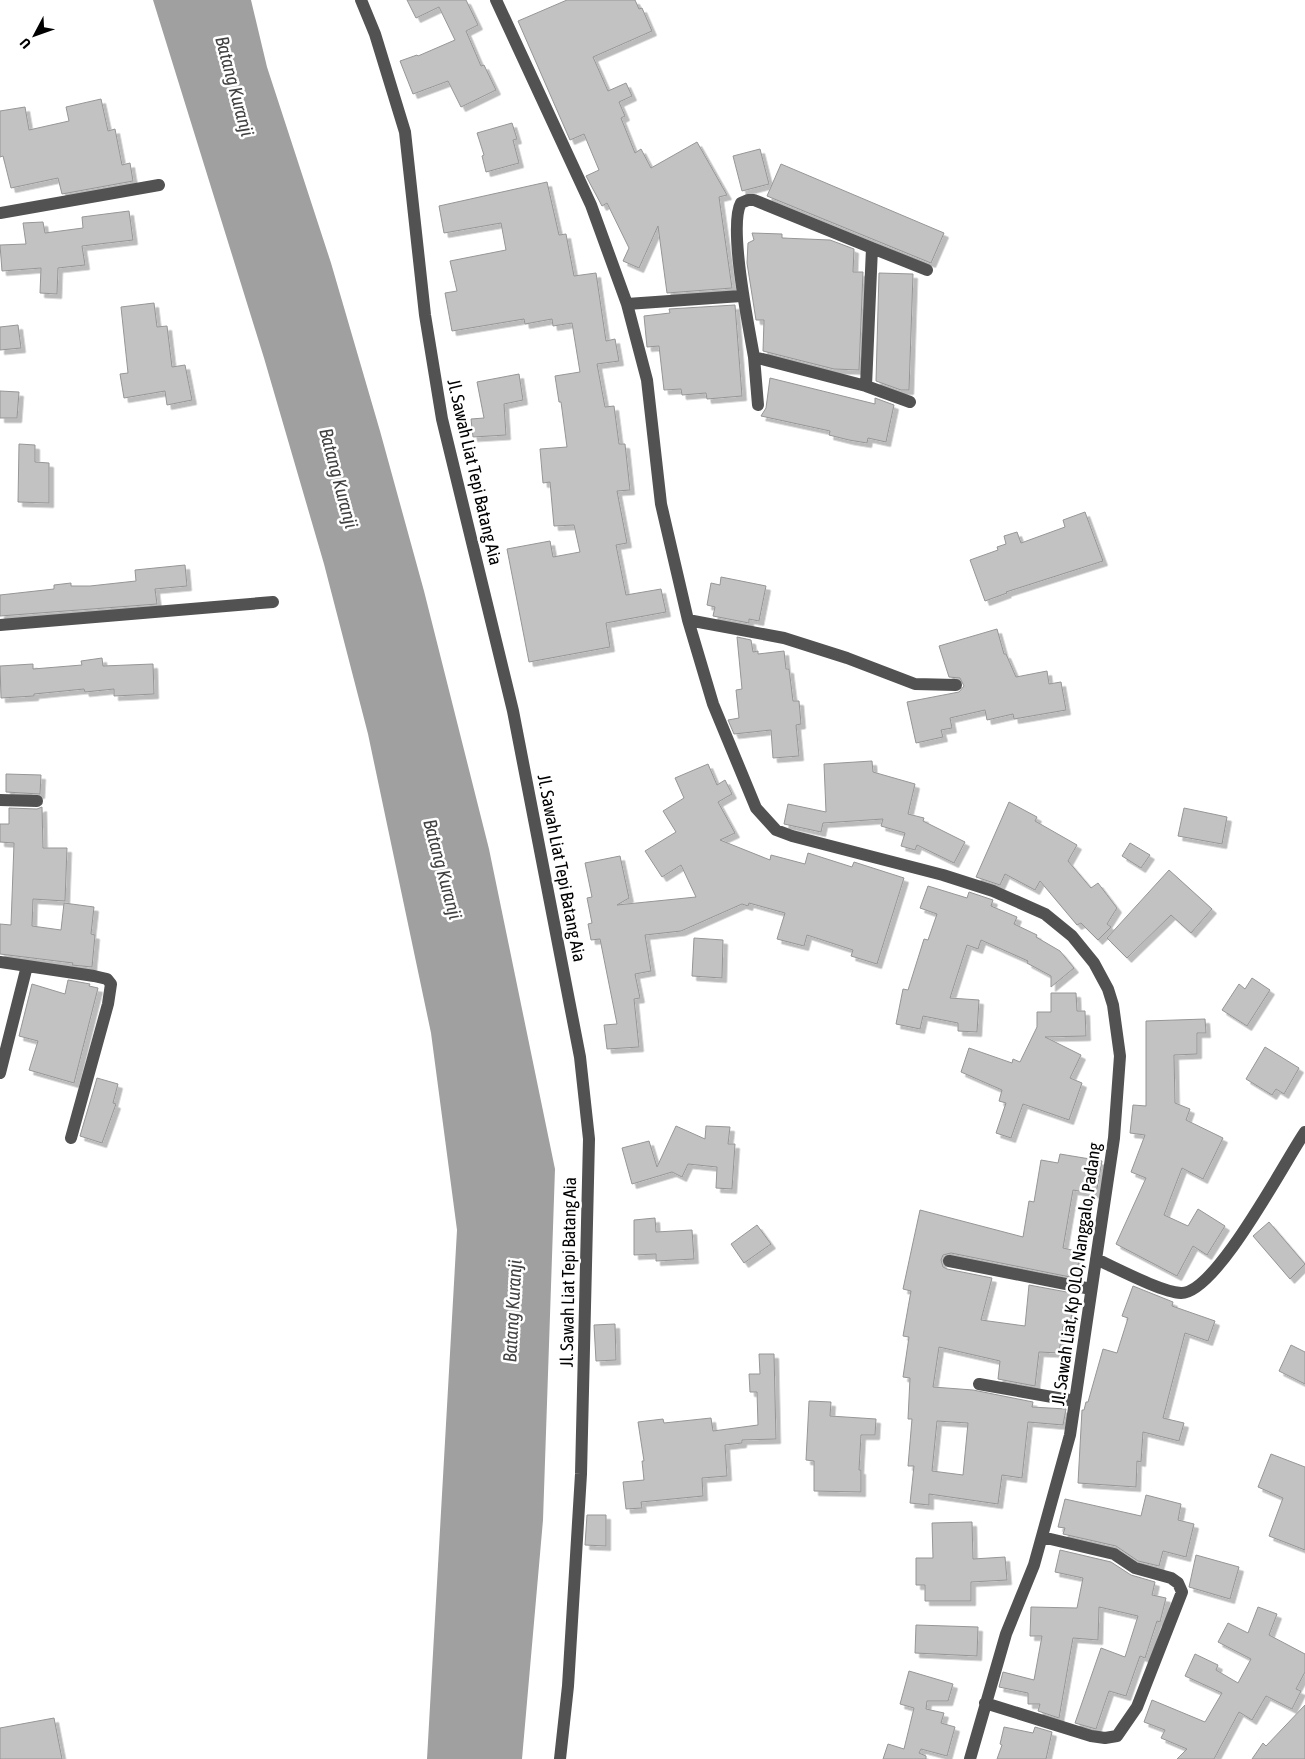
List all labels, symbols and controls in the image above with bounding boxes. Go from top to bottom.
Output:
north arrow [10,10,60,60]
water label: Batang Kuranji [211,33,259,139]
text: U [16,35,34,52]
street label: Jl. Sawah Liat Tepi Batang Aia [443,377,507,567]
water label: Batang Kuranji [315,425,363,531]
street label: Jl. Sawah Liat Tepi Batang Aia [534,773,590,963]
water label: Batang Kuranji [419,816,467,922]
street label: Jl. Sawah Liat, Kp OLO, Nanggalo, Padang [1047,1141,1105,1407]
street label: Jl. Sawah Liat Tepi Batang Aia [556,1177,580,1367]
water label: Batang Kuranji [498,1259,526,1363]

